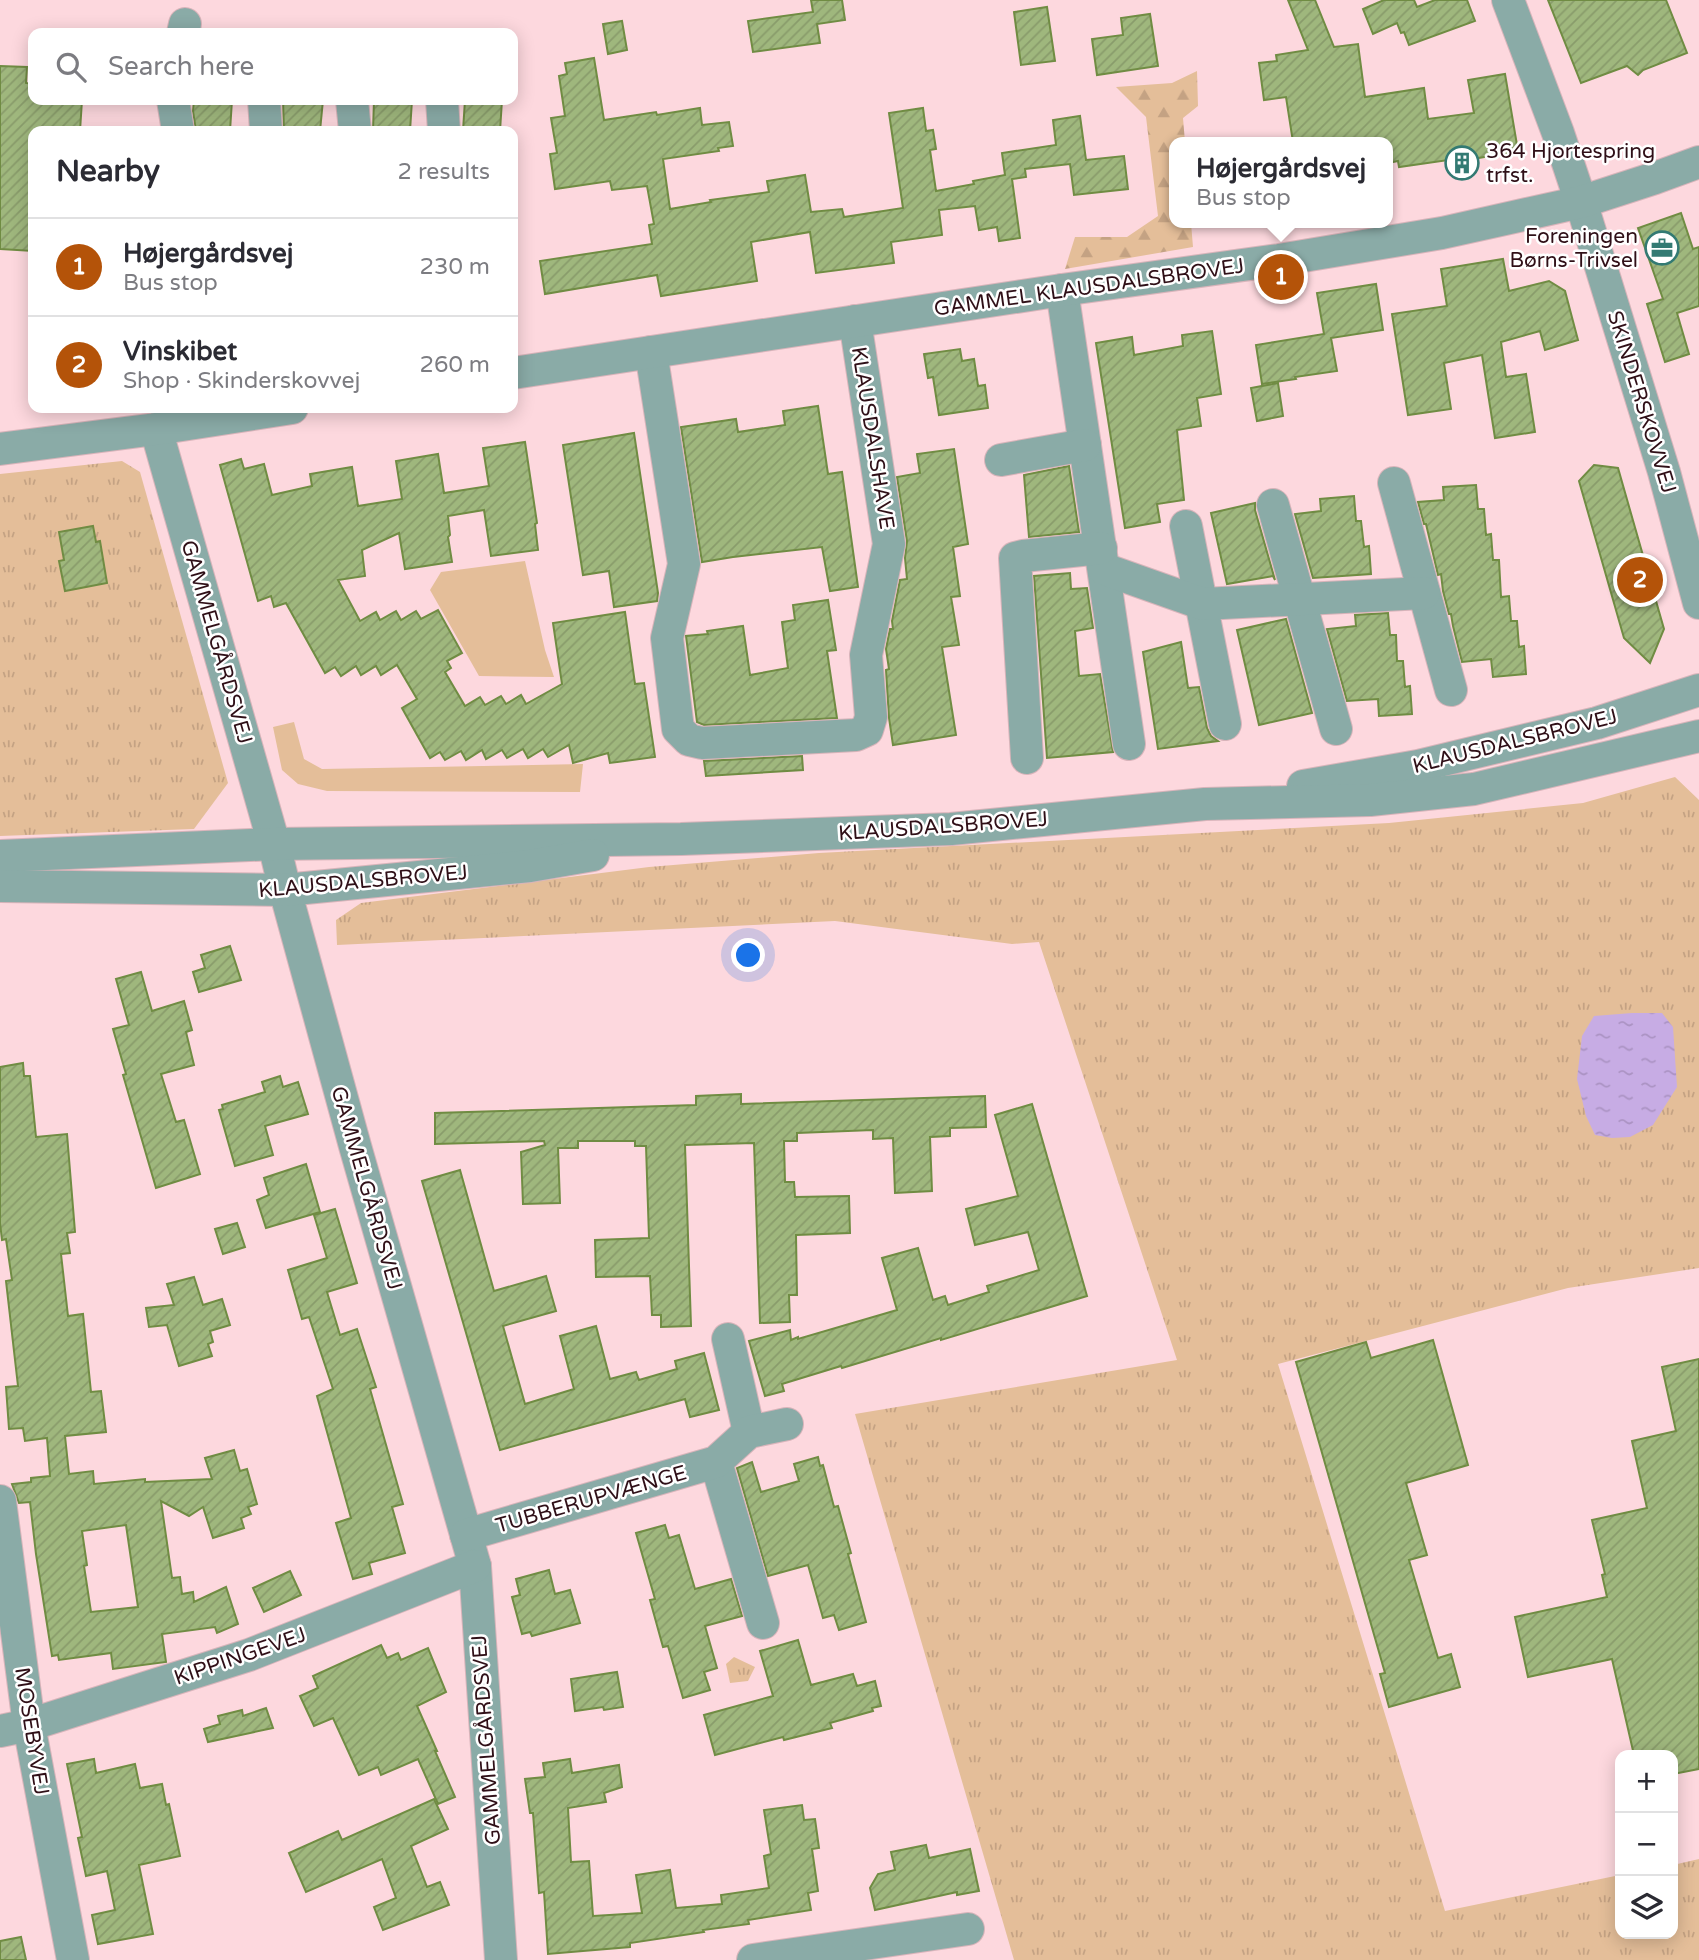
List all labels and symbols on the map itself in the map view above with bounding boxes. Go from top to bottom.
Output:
place label: 364 Hjortespring trfst. [1486,139,1655,188]
building icon: 364 Hjortespring trfst. [1443,144,1481,182]
place label: Foreningen Børns-Trivsel [1510,224,1638,273]
office icon: Foreningen Børns-Trivsel [1643,229,1681,267]
pin: 1 [1258,251,1304,303]
street label: GAMMEL KLAUSDALSBROVEJ [932,253,1246,322]
street label: SKINDERSKOVVEJ [1602,308,1681,496]
street label: KLAUSDALSHAVE [846,345,899,531]
street label: GAMMELGÅRDSVEJ [175,538,258,747]
pin: 2 [1617,554,1663,606]
street label: KLAUSDALSBROVEJ [1410,704,1620,779]
street label: KLAUSDALSBROVEJ [837,807,1049,846]
street label: KLAUSDALSBROVEJ [257,860,469,903]
your location [731,938,765,972]
street label: GAMMELGÅRDSVEJ [325,1084,408,1293]
street label: TUBBERUPVÆNGE [493,1460,690,1539]
street label: KIPPINGEVEJ [171,1622,310,1691]
street label: GAMMELGÅRDSVEJ [467,1634,506,1846]
street label: MOSEBYVEJ [9,1665,54,1797]

